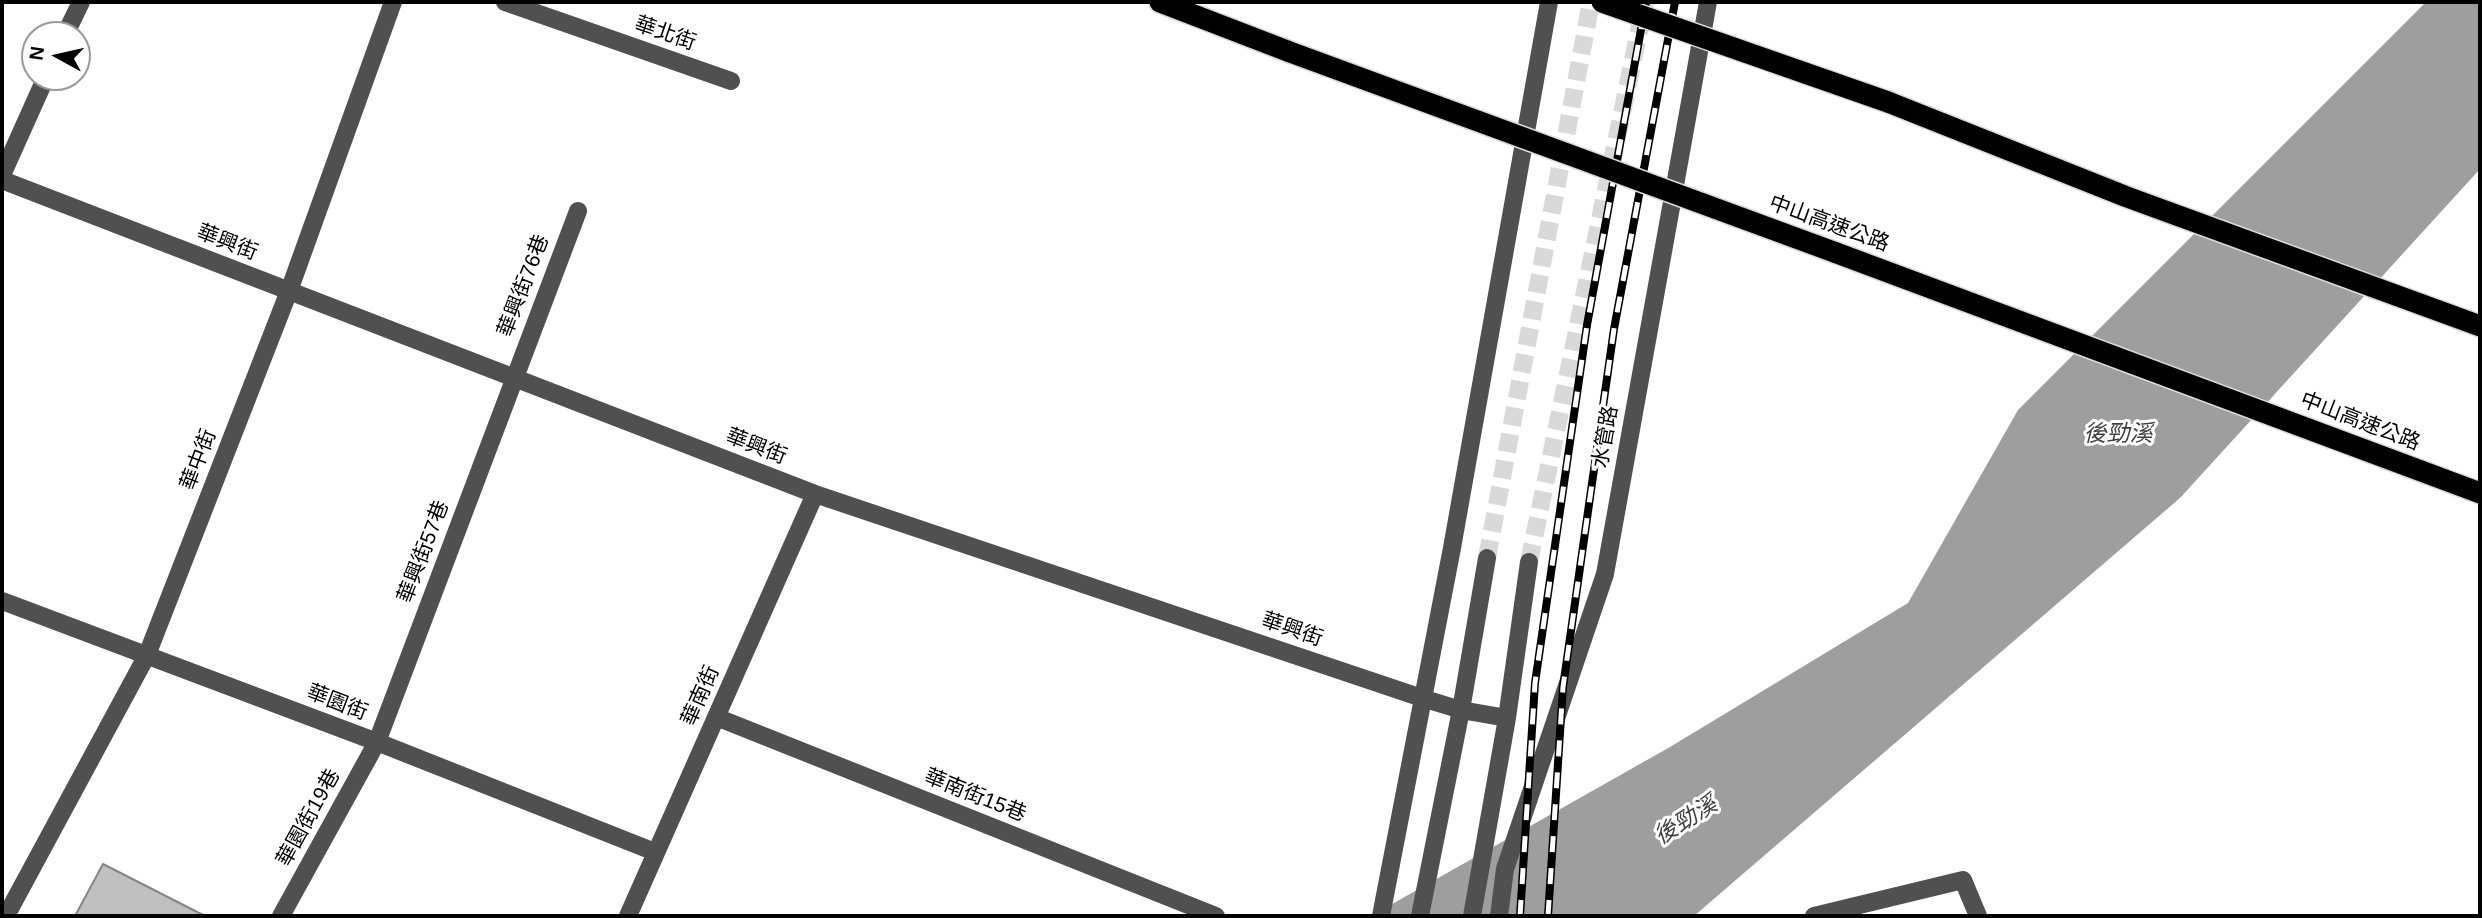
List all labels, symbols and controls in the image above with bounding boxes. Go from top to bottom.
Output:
street label: 華北街 [631,12,699,56]
north arrow [21,21,91,91]
text: N [25,45,48,62]
street label: 中山高速公路 [1765,191,1893,257]
street label: 華興街 [193,220,261,266]
street label: 華興街76巷 [493,231,555,341]
street label: 中山高速公路 [2297,388,2423,456]
street label: 水管路 [1588,404,1624,470]
water label: 後勁溪 [2084,421,2152,449]
street label: 華興街 [722,424,790,470]
street label: 華中街 [176,426,222,494]
street label: 華興街57巷 [393,497,455,607]
street label: 華興街 [1258,608,1326,652]
street label: 華南街 [677,662,725,730]
street label: 華園街 [303,680,371,726]
street label: 華南街15巷 [921,764,1029,828]
street label: 華園街19巷 [272,765,346,871]
water label: 後勁溪 [1649,791,1723,851]

